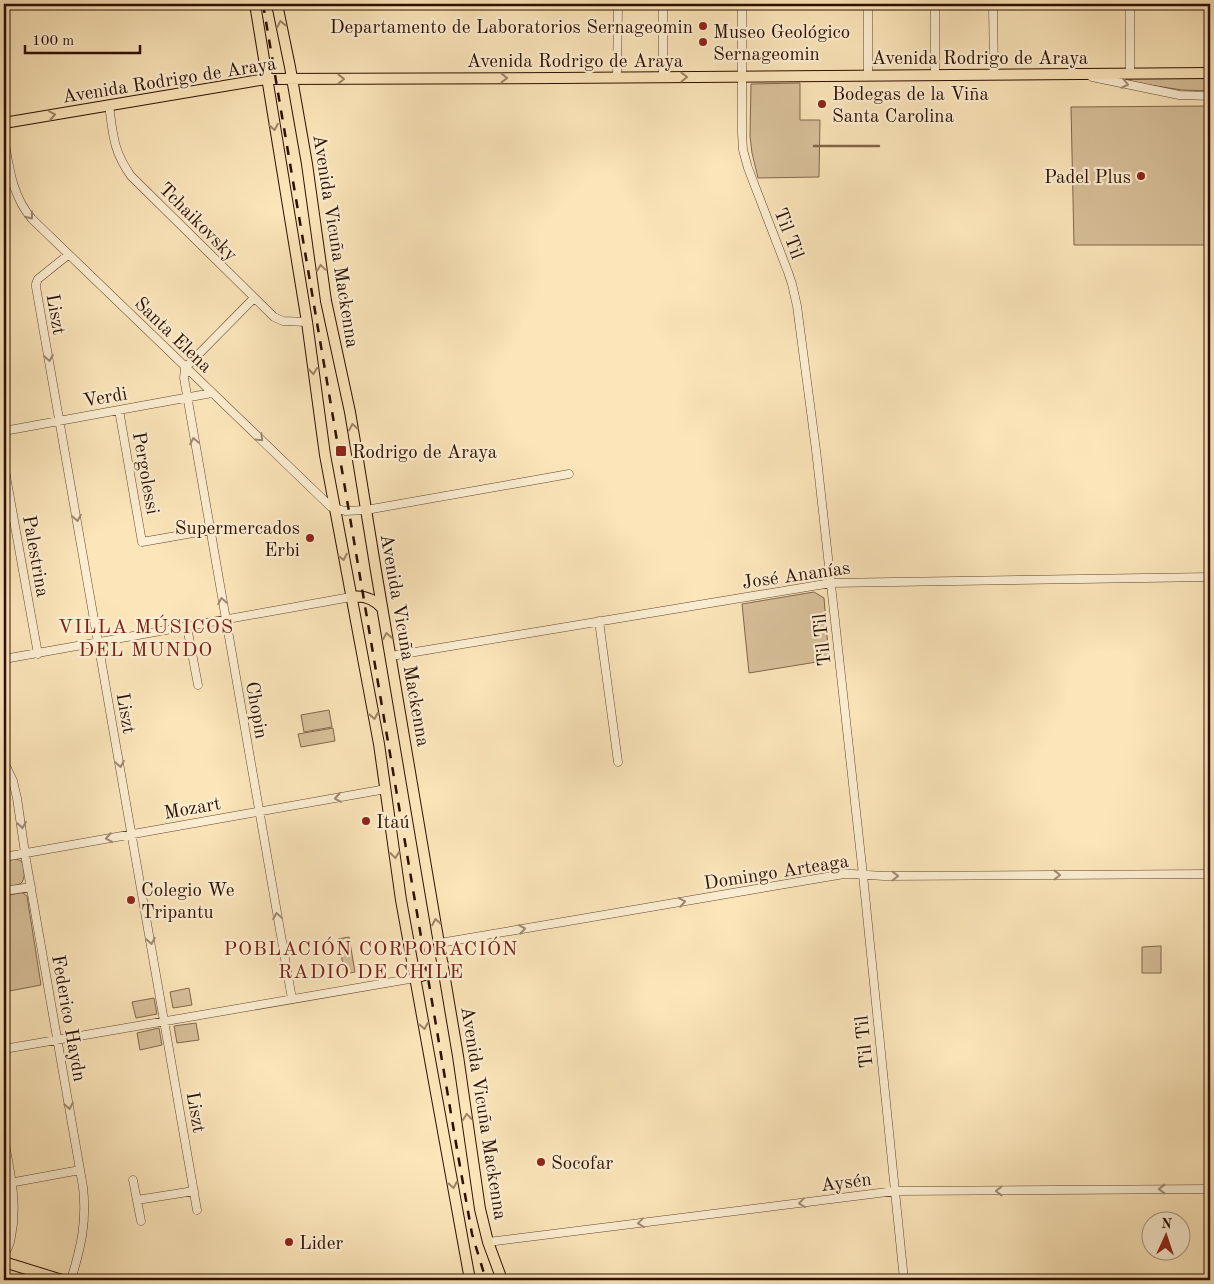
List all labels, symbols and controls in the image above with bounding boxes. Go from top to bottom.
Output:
place label: Departamento de Laboratorios Sernageomin [330,19,693,38]
one-way arrow [277,20,287,29]
marker: Departamento de Laboratorios Sernageomin [697,20,709,32]
scale bar [25,22,140,54]
place label: Museo Geológico Sernageomin [713,24,850,65]
text: 100 m [32,34,74,49]
marker: Museo Geológico Sernageomin [697,36,709,48]
street label: Avenida Rodrigo de Araya [872,50,1089,69]
street label: Avenida Rodrigo de Araya [467,53,684,72]
street label: Avenida Rodrigo de Araya [61,55,278,108]
one-way arrow [680,72,688,82]
one-way arrow [500,73,508,83]
one-way arrow [338,74,345,84]
one-way arrow [1121,78,1130,89]
place label: Bodegas de la Viña Santa Carolina [832,86,989,127]
marker: Bodegas de la Viña Santa Carolina [816,98,828,110]
one-way arrow [47,110,56,120]
one-way arrow [269,123,279,132]
street label: Avenida Vicuña Mackenna [308,133,361,350]
place label: Padel Plus [1044,169,1131,188]
marker: Padel Plus [1135,170,1147,182]
street label: Tchaikovsky [154,180,240,266]
street label: Til Til [769,206,806,262]
one-way arrow [24,210,32,219]
one-way arrow [316,263,327,271]
street label: Liszt [42,293,67,336]
street label: Santa Elena [130,294,215,378]
one-way arrow [43,353,53,362]
one-way arrow [307,367,318,375]
street label: Verdi [82,385,129,412]
one-way arrow [348,422,358,431]
street label: Pergolessi [128,431,161,516]
one-way arrow [254,432,263,441]
one-way arrow [190,436,200,445]
marker: Rodrigo de Araya [334,444,348,458]
place label: Rodrigo de Araya [352,444,498,463]
street label: Palestrina [18,514,51,599]
one-way arrow [71,514,81,522]
place label: Supermercados Erbi [175,520,300,561]
marker: Supermercados Erbi [304,532,316,544]
street label: Avenida Vicuña Mackenna [375,533,432,749]
one-way arrow [338,552,348,561]
street label: José Ananías [741,559,852,593]
one-way arrow [218,597,228,605]
street label: Til Til [811,612,836,667]
district label: VILLA MÚSICOS DEL MUNDO [58,614,234,661]
one-way arrow [383,631,393,640]
street label: Chopin [241,680,270,741]
street label: Liszt [112,692,137,735]
one-way arrow [369,712,379,721]
one-way arrow [114,760,124,769]
one-way arrow [334,792,343,802]
street label: Mozart [162,795,222,824]
place label: Itaú [376,814,410,833]
marker: Itaú [360,815,372,827]
one-way arrow [16,821,26,830]
one-way arrow [105,833,114,843]
one-way arrow [389,851,400,859]
street label: Domingo Arteaga [703,853,851,894]
one-way arrow [1054,870,1062,880]
one-way arrow [892,871,899,881]
place label: Colegio We Tripantu [141,882,234,923]
marker: Colegio We Tripantu [125,894,137,906]
one-way arrow [678,897,687,907]
one-way arrow [273,912,283,921]
one-way arrow [431,917,441,926]
one-way arrow [518,925,527,935]
district label: POBLACIÓN CORPORACIÓN RADIO DE CHILE [223,936,519,983]
one-way arrow [145,937,155,946]
street label: Federico Haydn [47,954,88,1083]
street label: Avenida Vicuña Mackenna [456,1005,509,1222]
street label: Til Til [853,1014,878,1069]
one-way arrow [418,1021,428,1030]
street label: Liszt [182,1091,207,1134]
one-way arrow [63,1102,73,1111]
one-way arrow [462,1112,473,1120]
place label: Socofar [551,1155,614,1174]
marker: Socofar [535,1156,547,1168]
street label: Aysén [820,1171,873,1196]
one-way arrow [447,1181,457,1190]
one-way arrow [1157,1184,1165,1194]
one-way arrow [995,1186,1002,1196]
one-way arrow [798,1197,806,1208]
north arrow [1142,1212,1192,1262]
one-way arrow [637,1217,645,1228]
text: N [1161,1217,1173,1231]
place label: Lider [299,1235,344,1254]
marker: Lider [283,1236,295,1248]

